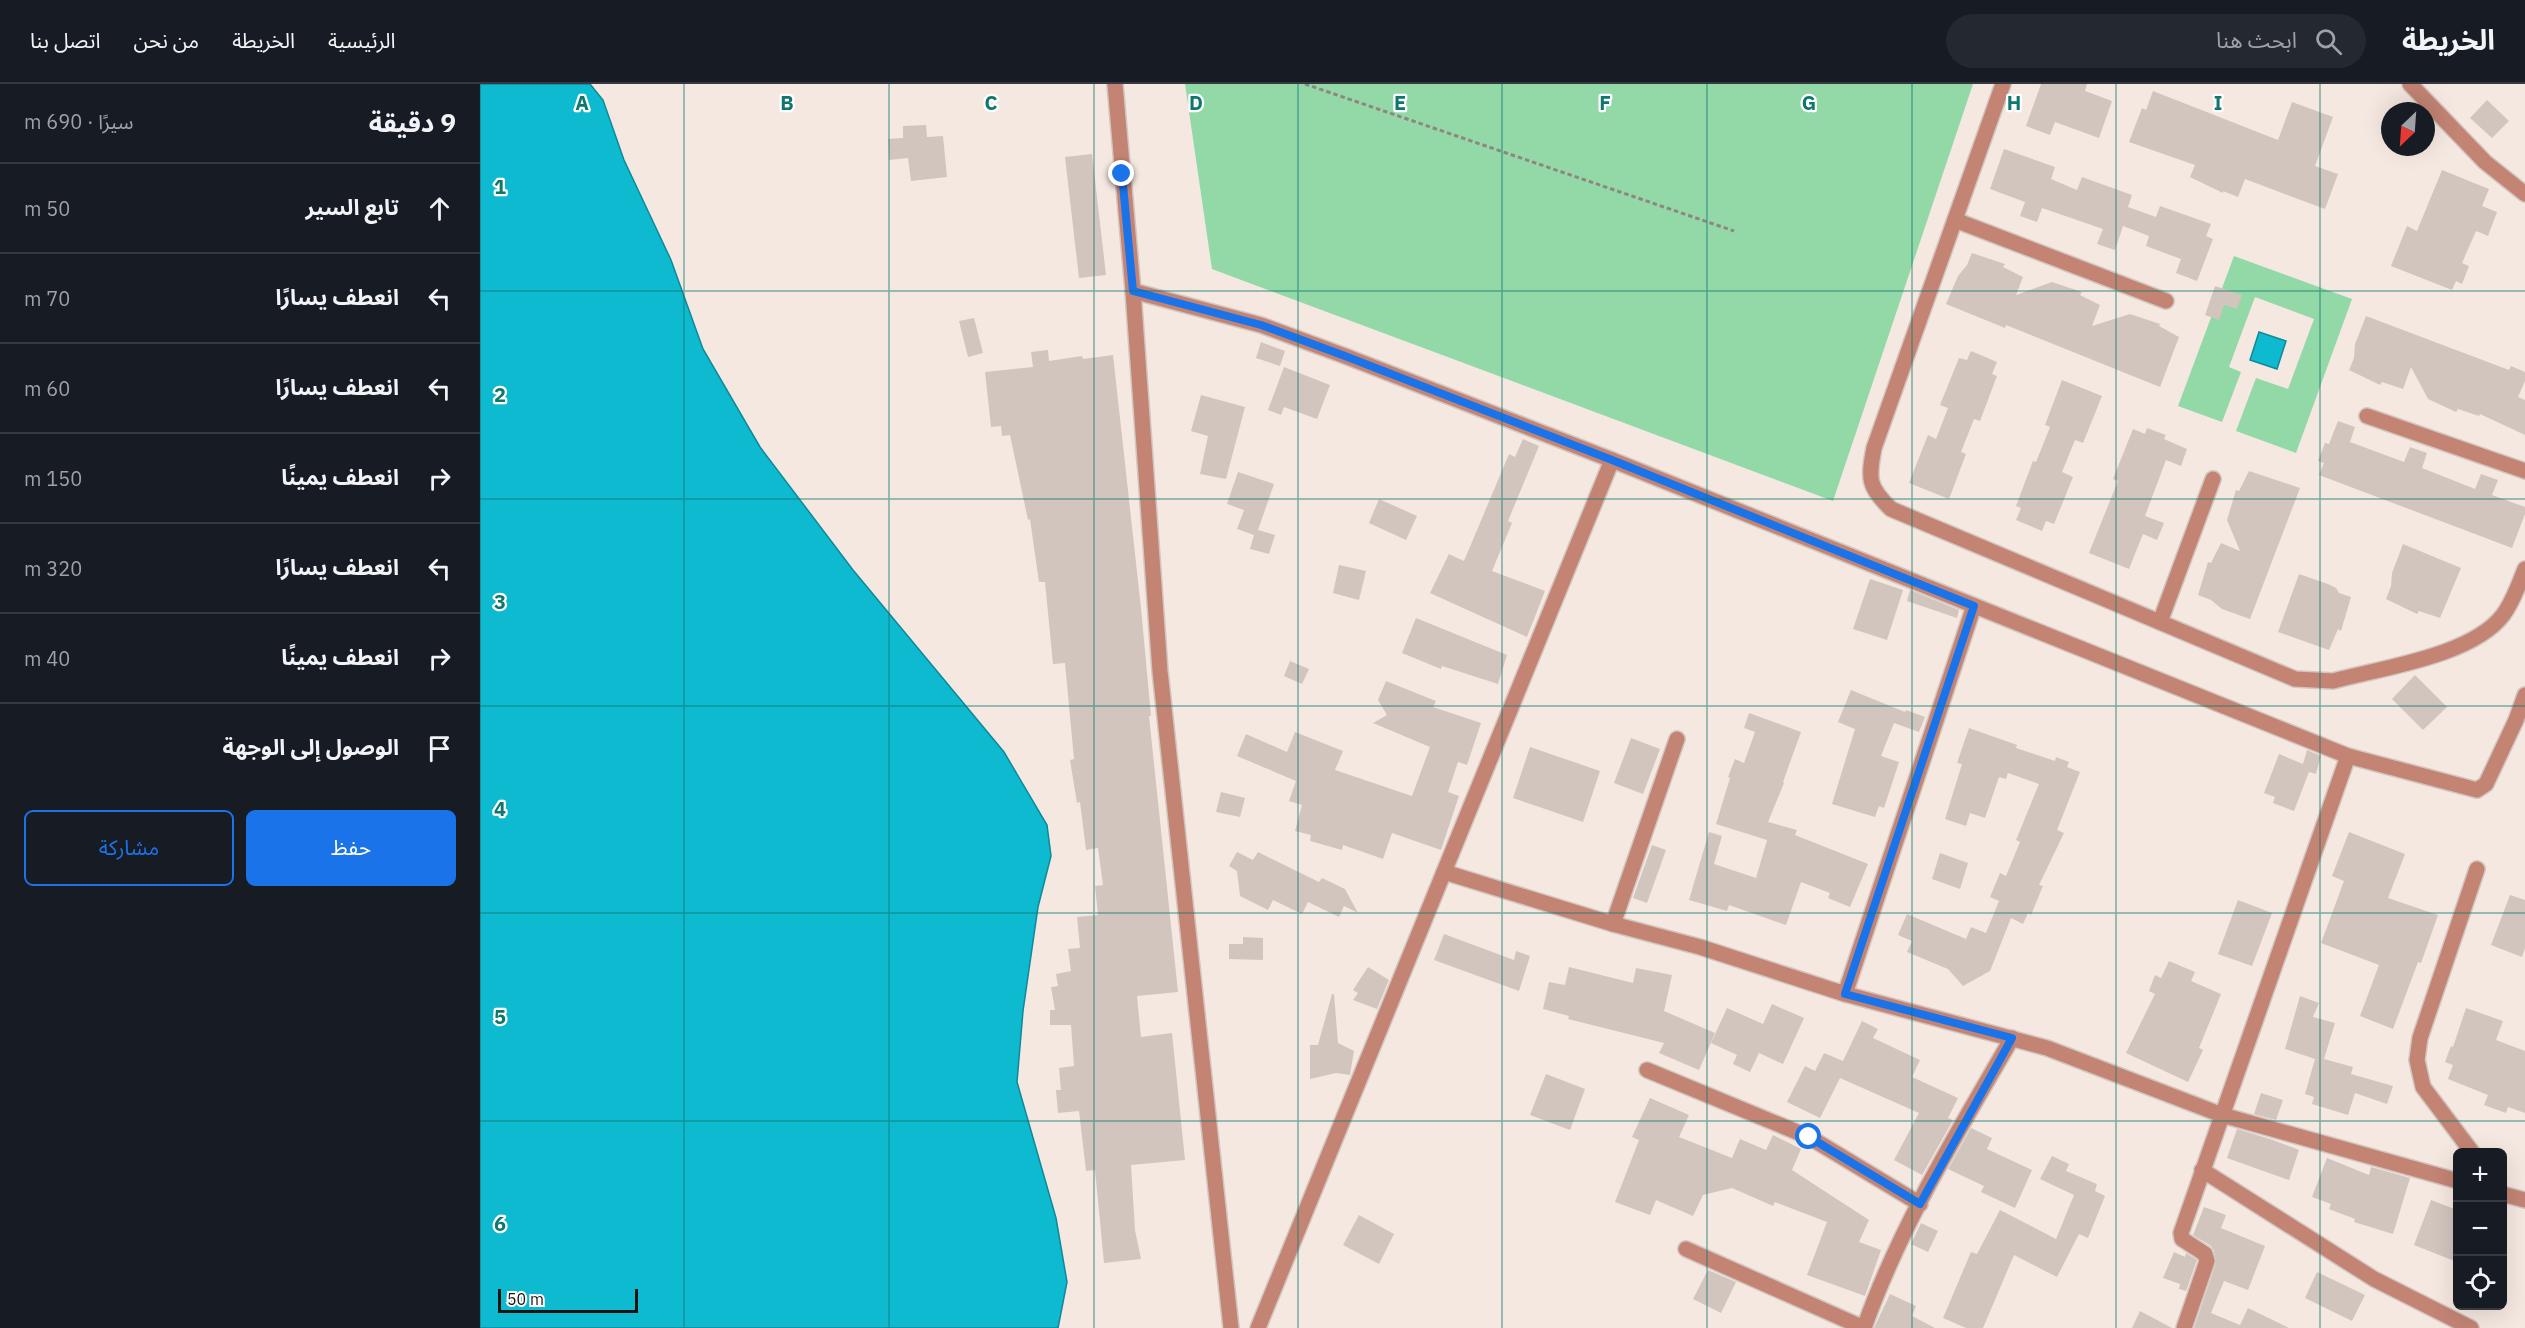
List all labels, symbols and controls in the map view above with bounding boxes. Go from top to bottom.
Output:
search box [1946,14,2366,68]
text: الخريطة [2402,21,2495,58]
text: ابحث هنا [2216,25,2297,54]
icon: search [2312,25,2345,58]
text: اتصل بنا [30,26,100,54]
text: من نحن [133,26,199,54]
text: الخريطة [232,26,295,54]
text: الرئيسية [328,26,396,54]
text: A [575,89,589,116]
text: B [780,89,794,116]
text: C [984,89,998,116]
text: D [1189,89,1203,116]
text: E [1394,89,1406,116]
text: F [1599,89,1611,116]
text: G [1802,89,1816,116]
text: H [2007,89,2021,116]
text: I [2214,89,2222,116]
north arrow [2381,102,2435,156]
text: 9 دقيقة [369,105,456,139]
text: سيرًا · 690 m [24,108,133,135]
route end [1108,160,1134,186]
text: 1 [494,173,506,200]
text: تابع السير [306,192,399,221]
icon: ahead [423,192,456,225]
text: 50 m [24,195,70,222]
text: انعطف يسارًا [276,282,399,311]
icon: left [423,282,456,315]
text: 70 m [24,285,70,312]
text: انعطف يسارًا [276,372,399,401]
icon: left [423,372,456,405]
text: 60 m [24,375,70,402]
text: 2 [494,381,506,408]
text: انعطف يمينًا [281,462,399,491]
icon: right [423,462,456,495]
text: 150 m [24,465,82,492]
text: انعطف يسارًا [276,552,399,581]
icon: left [423,552,456,585]
text: 320 m [24,555,82,582]
text: 3 [494,588,506,615]
text: انعطف يمينًا [281,642,399,671]
icon: right [423,642,456,675]
text: 40 m [24,645,70,672]
text: الوصول إلى الوجهة [222,732,399,761]
icon: arrive [423,732,456,765]
text: 4 [494,795,506,822]
button: مشاركة [24,810,234,886]
button: حفظ [246,810,456,886]
text: 5 [494,1003,506,1030]
route start [1795,1123,1821,1149]
map controls [2453,1148,2507,1310]
button: + [2453,1148,2507,1202]
button: − [2453,1202,2507,1256]
text: 6 [494,1210,506,1237]
button: locate [2453,1256,2507,1310]
scale bar [498,1286,638,1314]
text: 50 m [507,1289,544,1309]

